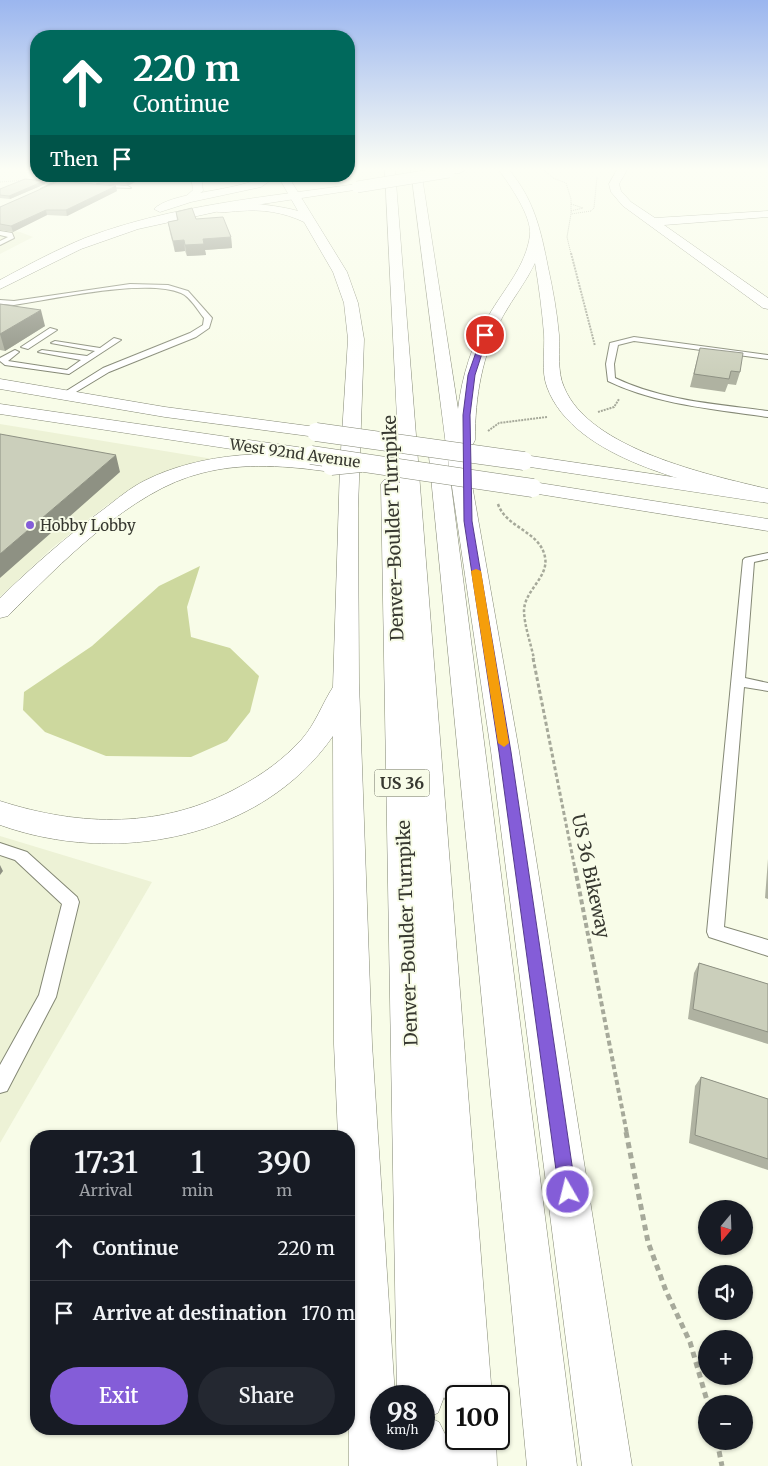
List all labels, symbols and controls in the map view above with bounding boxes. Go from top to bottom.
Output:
text: 220 m [133,47,240,91]
icon: ahead [50,50,115,115]
text: Continue [133,90,229,118]
icon: arrive [108,145,136,173]
text: Then [50,147,98,171]
pin [464,314,506,356]
icon: arrive [471,321,499,349]
street label: Denver–Boulder Turnpike [378,415,408,641]
street label: West 92nd Avenue [228,434,362,472]
place label: Hobby Lobby [40,516,136,535]
marker: Hobby Lobby [24,519,36,531]
road number: US 36 [374,770,430,796]
street label: US 36 Bikeway [567,812,616,941]
street label: Denver–Boulder Turnpike [392,820,422,1046]
text: 17:31 [74,1143,138,1181]
text: 1 [191,1143,204,1181]
text: 390 [257,1143,311,1181]
position arrow [541,1165,593,1217]
text: Arrival [79,1180,133,1200]
text: min [182,1180,213,1200]
text: m [276,1180,292,1200]
north arrow [698,1200,752,1255]
map controls [698,1200,753,1450]
icon: ahead [50,1234,78,1262]
text: Continue [93,1236,179,1260]
text: 220 m [278,1236,335,1260]
button: sound [698,1265,753,1320]
icon: arrive [50,1299,78,1327]
text: Arrive at destination [93,1301,287,1325]
text: 170 m [302,1301,355,1325]
button: + [698,1330,753,1385]
button: Exit [50,1367,188,1425]
button: Share [198,1367,335,1425]
speed limit sign: 100 [445,1385,510,1450]
text: 98 [387,1395,418,1427]
button: − [698,1395,753,1450]
text: km/h [387,1422,418,1437]

